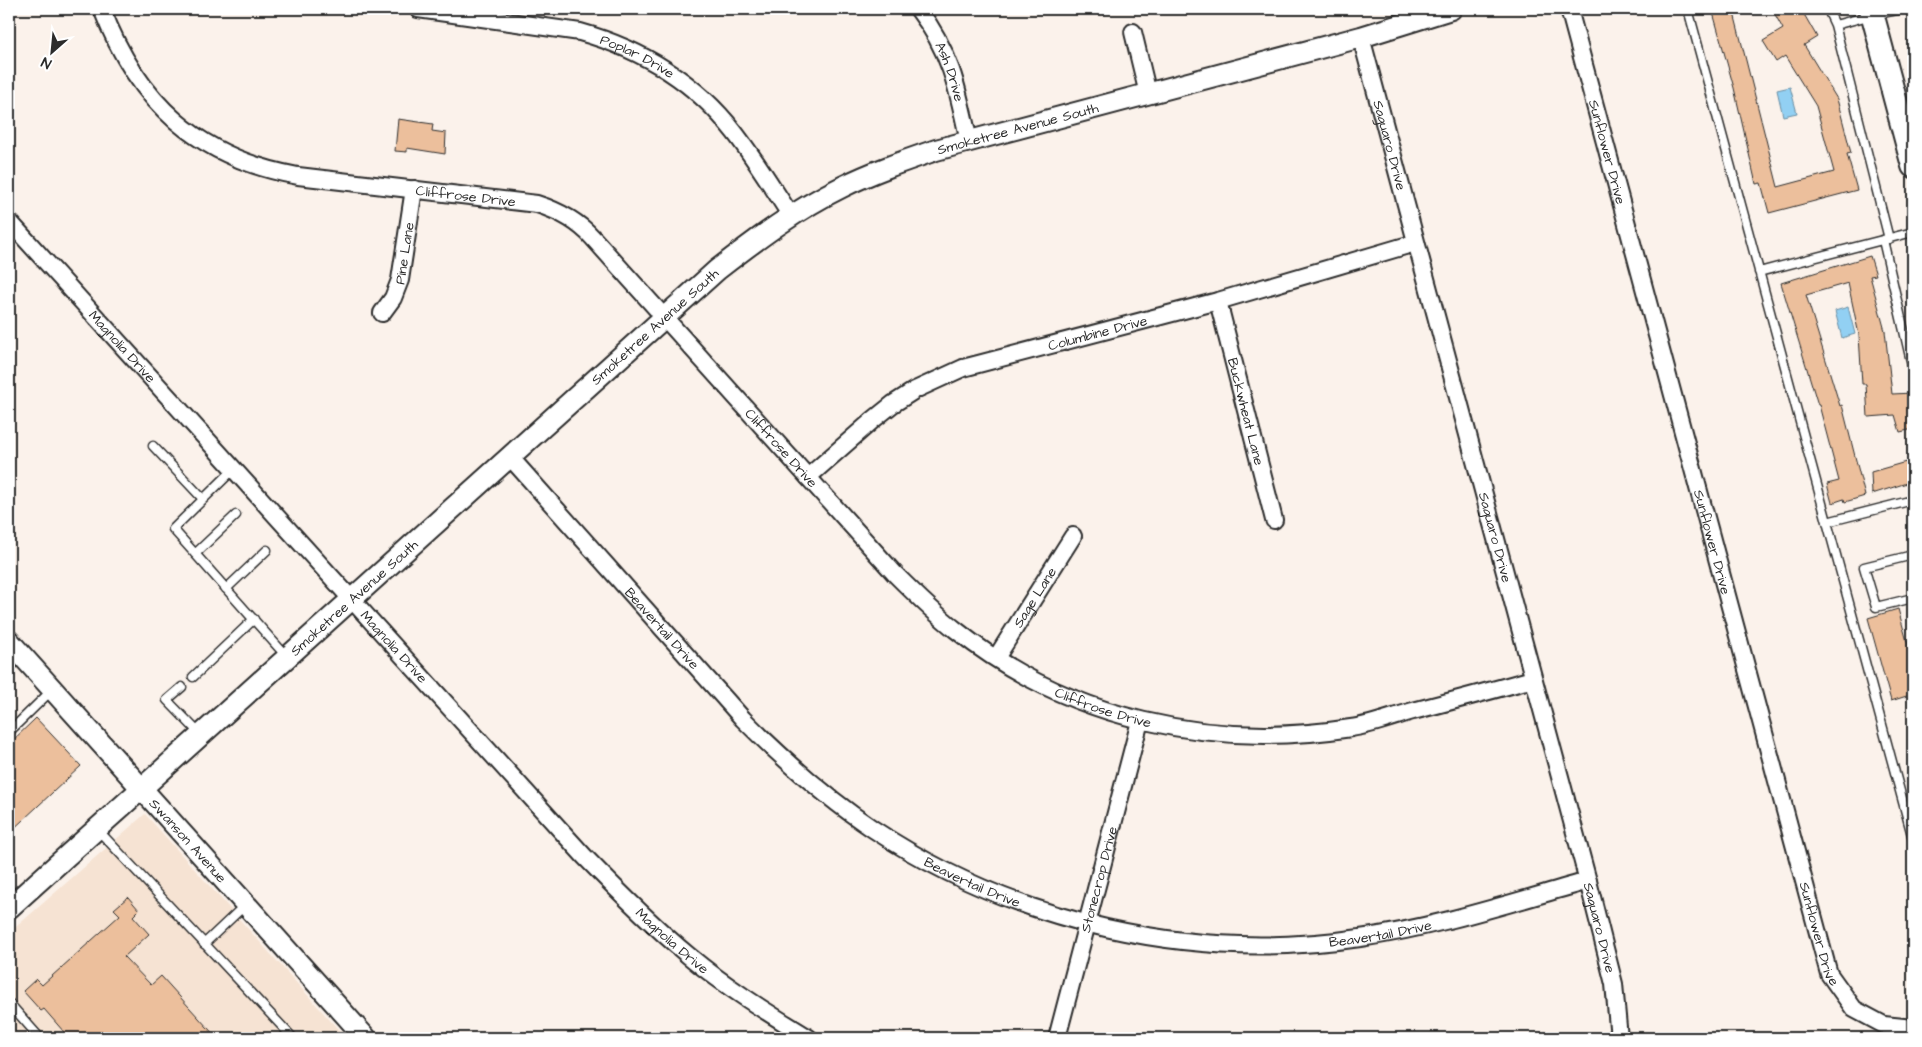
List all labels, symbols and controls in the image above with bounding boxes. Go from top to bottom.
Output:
north arrow [28,28,78,78]
street label: Poplar Drive [597,30,679,84]
street label: Ash Drive [930,39,969,104]
text: N [38,52,55,74]
street label: Smoketree Avenue South [935,98,1101,160]
street label: Saguaro Drive [1367,98,1411,193]
street label: Sunflower Drive [1583,98,1630,207]
street label: Cliffrose Drive [415,181,517,212]
street label: Pine Lane [390,220,420,286]
street label: Smoketree Avenue South [587,264,724,390]
street label: Magnolia Drive [84,306,160,388]
street label: Columbine Drive [1046,311,1150,356]
street label: Buckwheat Lane [1222,356,1269,468]
street label: Cliffrose Drive [740,404,822,493]
street label: Sunflower Drive [1688,488,1735,597]
street label: Saguaro Drive [1473,490,1516,585]
street label: Smoketree Avenue South [286,535,423,661]
street label: Sage Lane [1009,563,1062,632]
street label: Beavertail Drive [619,583,704,675]
street label: Magnolia Drive [355,606,432,688]
street label: Cliffrose Drive [1051,683,1153,733]
street label: Swanson Avenue [144,794,231,888]
street label: Stonecrop Drive [1076,824,1123,935]
street label: Beavertail Drive [920,852,1023,913]
street label: Saguaro Drive [1578,880,1620,976]
street label: Sunflower Drive [1794,880,1844,991]
street label: Magnolia Drive [631,904,713,979]
street label: Beavertail Drive [1328,915,1434,953]

